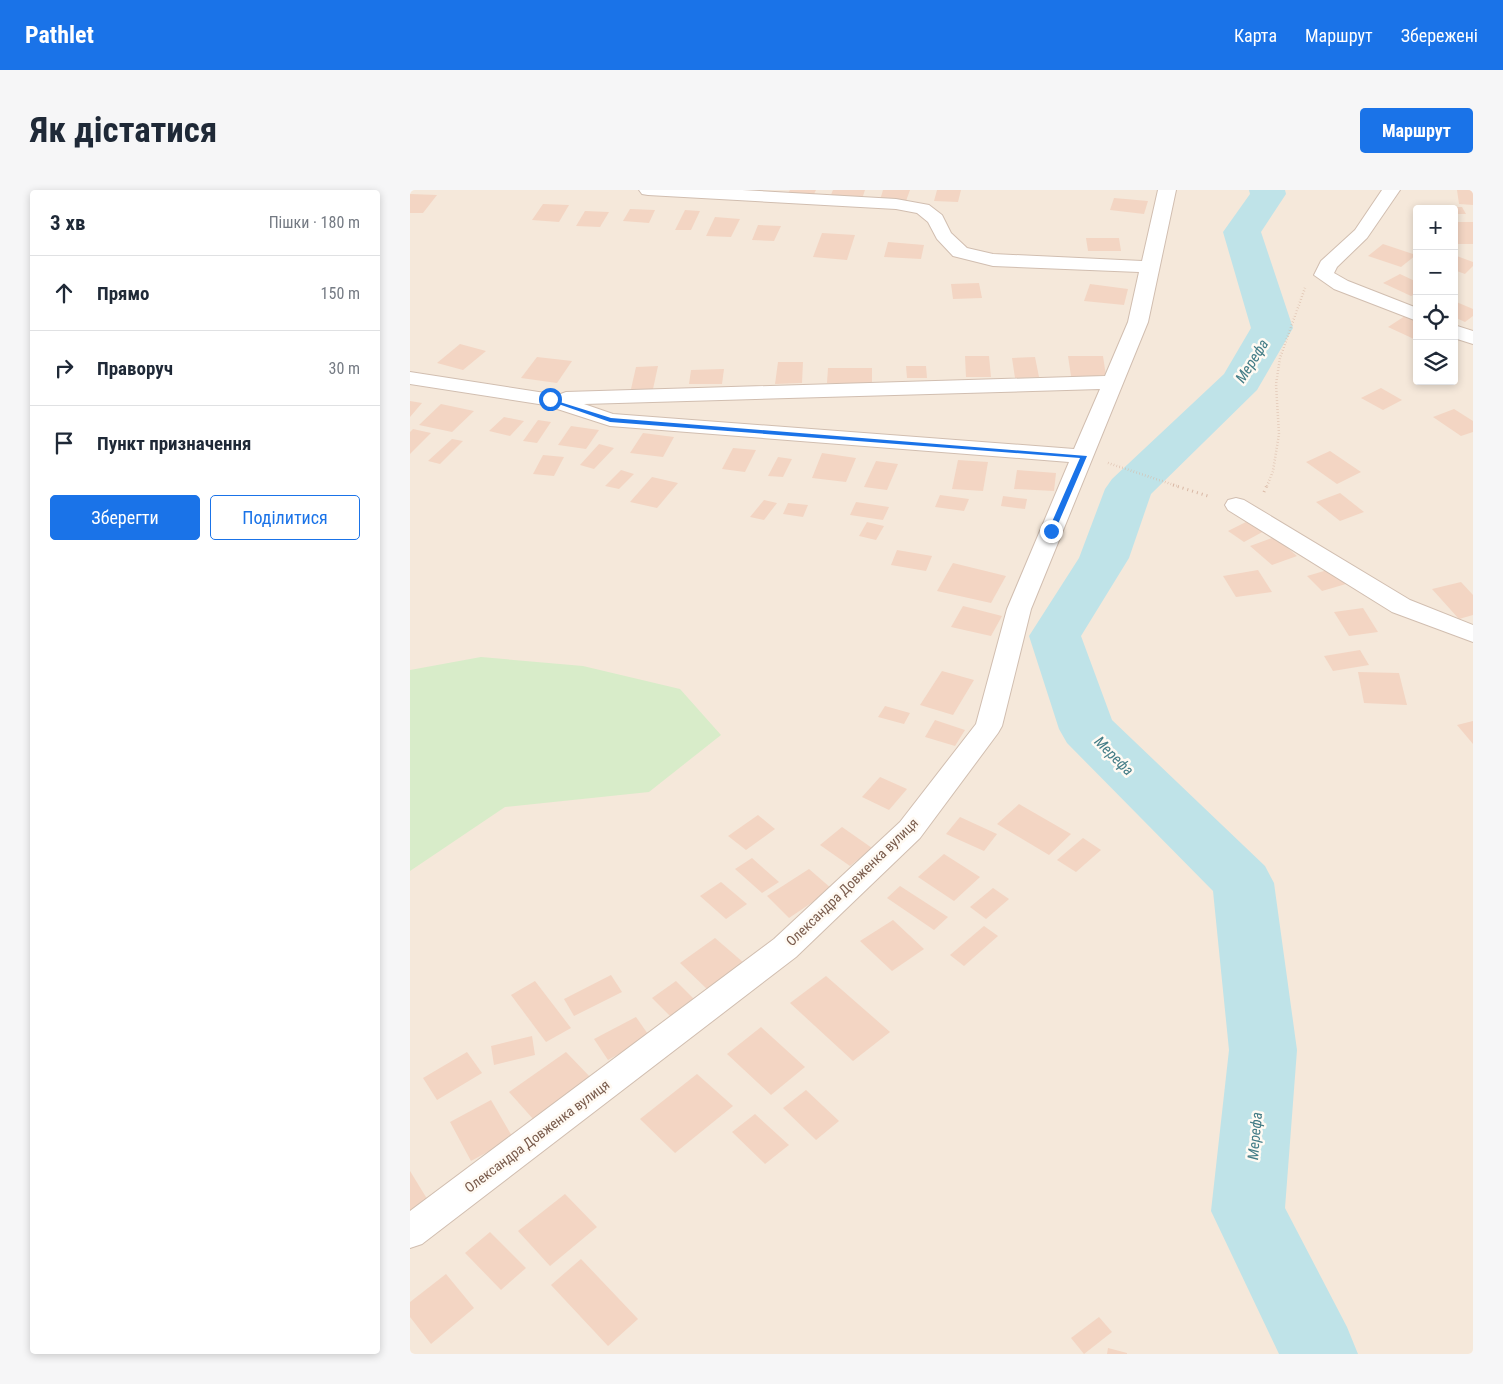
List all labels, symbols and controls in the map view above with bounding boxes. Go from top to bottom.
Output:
text: Pathlet [25,21,94,49]
text: Карта [1234,25,1277,46]
text: Маршрут [1305,25,1373,46]
text: Збережені [1401,25,1478,46]
button: Маршрут [1360,108,1473,153]
text: Як дістатися [30,110,217,151]
map controls [1413,205,1458,385]
button: + [1413,205,1458,250]
text: 3 хв [50,211,85,235]
text: Пішки · 180 m [269,213,360,232]
button: − [1413,250,1458,295]
icon: ahead [50,279,78,307]
text: Прямо [97,282,150,305]
text: 150 m [321,284,360,303]
button: locate [1413,295,1458,340]
water label: Мерефа [1232,336,1272,386]
button: layers [1413,340,1458,385]
icon: right [50,354,78,382]
text: Праворуч [97,357,173,380]
text: 30 m [328,359,360,378]
route start [539,388,562,411]
icon: arrive [50,429,78,457]
text: Пункт призначення [97,432,251,455]
button: Зберегти [50,495,200,540]
button: Поділитися [210,495,360,540]
route end [1040,520,1063,543]
water label: Мерефа [1091,733,1137,779]
street label: Олександра Довженка вулиця [783,815,921,949]
street label: Олександра Довженка вулиця [461,1076,613,1196]
water label: Мерефа [1244,1111,1266,1161]

